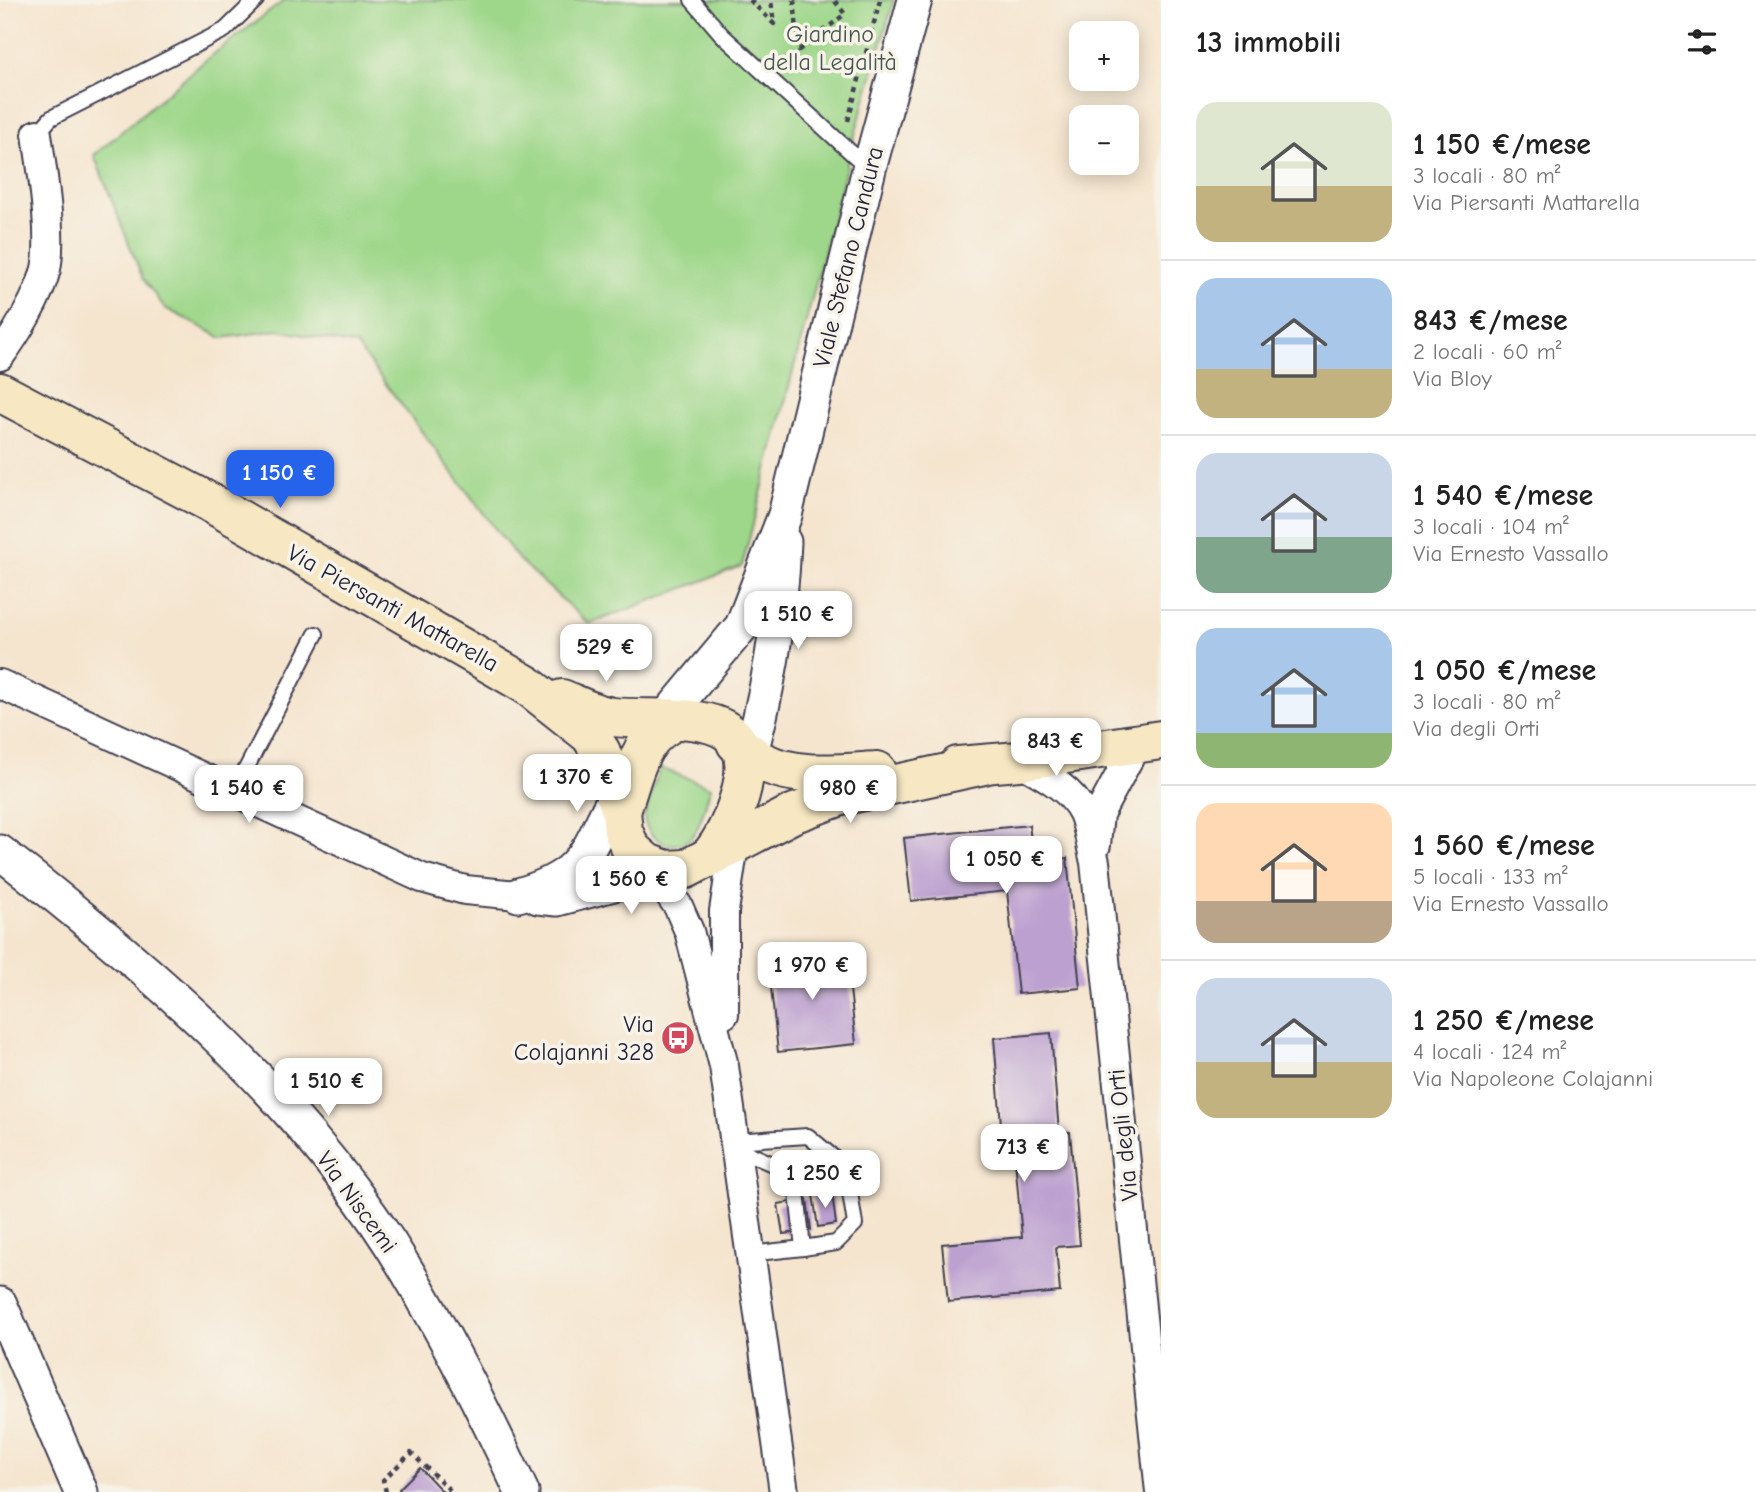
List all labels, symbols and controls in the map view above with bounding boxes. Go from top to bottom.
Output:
park label: Giardino della Legalità [763,20,897,76]
map controls [1069,21,1139,175]
button: + [1069,21,1139,91]
icon: filters [1683,23,1721,61]
text: 13 immobili [1196,25,1341,60]
button: − [1069,105,1139,175]
text: 1 150 €/mese [1413,127,1591,162]
icon: home [1252,130,1336,214]
street label: Viale Stefano Candura [807,144,889,370]
text: 3 locali · 80 m² [1413,162,1560,189]
text: Via Piersanti Mattarella [1413,189,1640,216]
text: 843 €/mese [1413,303,1568,338]
icon: home [1252,306,1336,390]
text: 2 locali · 60 m² [1413,338,1561,365]
text: Via Bloy [1413,365,1492,392]
pin: 1 150 € [215,450,345,510]
text: 1 150 € [242,459,318,486]
text: 1 540 €/mese [1413,478,1593,513]
icon: home [1252,481,1336,565]
text: 3 locali · 104 m² [1413,513,1569,540]
street label: Via Piersanti Mattarella [283,538,503,678]
text: Via Ernesto Vassallo [1413,540,1609,567]
pin: 1 510 € [733,592,863,651]
text: 1 510 € [760,600,836,627]
pin: 529 € [557,624,655,684]
text: 529 € [576,633,636,660]
text: 1 050 €/mese [1413,653,1596,688]
icon: home [1252,656,1336,740]
text: 3 locali · 80 m² [1413,688,1560,715]
text: Via degli Orti [1413,715,1540,742]
pin: 843 € [1007,718,1105,778]
text: 843 € [1027,727,1085,754]
pin: 1 370 € [512,754,642,814]
text: 1 370 € [539,763,615,790]
pin: 1 540 € [184,766,314,825]
pin: 980 € [801,766,899,825]
text: 1 540 € [210,774,288,801]
text: 980 € [820,774,881,801]
text: 1 560 €/mese [1413,828,1595,863]
icon: home [1252,831,1336,915]
pin: 1 050 € [941,836,1071,896]
text: 1 050 € [966,845,1046,872]
pin: 1 560 € [566,856,696,916]
text: 5 locali · 133 m² [1413,863,1568,890]
text: 1 560 € [592,865,670,892]
text: Via Ernesto Vassallo [1413,890,1609,917]
pin: 1 970 € [747,942,877,1002]
text: 1 970 € [774,951,850,978]
text: 1 250 €/mese [1413,1003,1594,1038]
icon: home [1252,1006,1336,1090]
place label: Via Colajanni 328 [514,1010,654,1066]
bus stop icon: Via Colajanni 328 [659,1019,697,1057]
text: 4 locali · 124 m² [1413,1038,1566,1065]
pin: 1 510 € [263,1058,393,1118]
text: Via Napoleone Colajanni [1413,1065,1653,1092]
text: 1 510 € [290,1067,366,1094]
street label: Via degli Orti [1102,1068,1144,1202]
pin: 713 € [975,1124,1073,1184]
text: 713 € [997,1133,1051,1160]
street label: Via Niscemi [311,1146,403,1258]
pin: 1 250 € [760,1150,890,1210]
text: 1 250 € [786,1159,864,1186]

